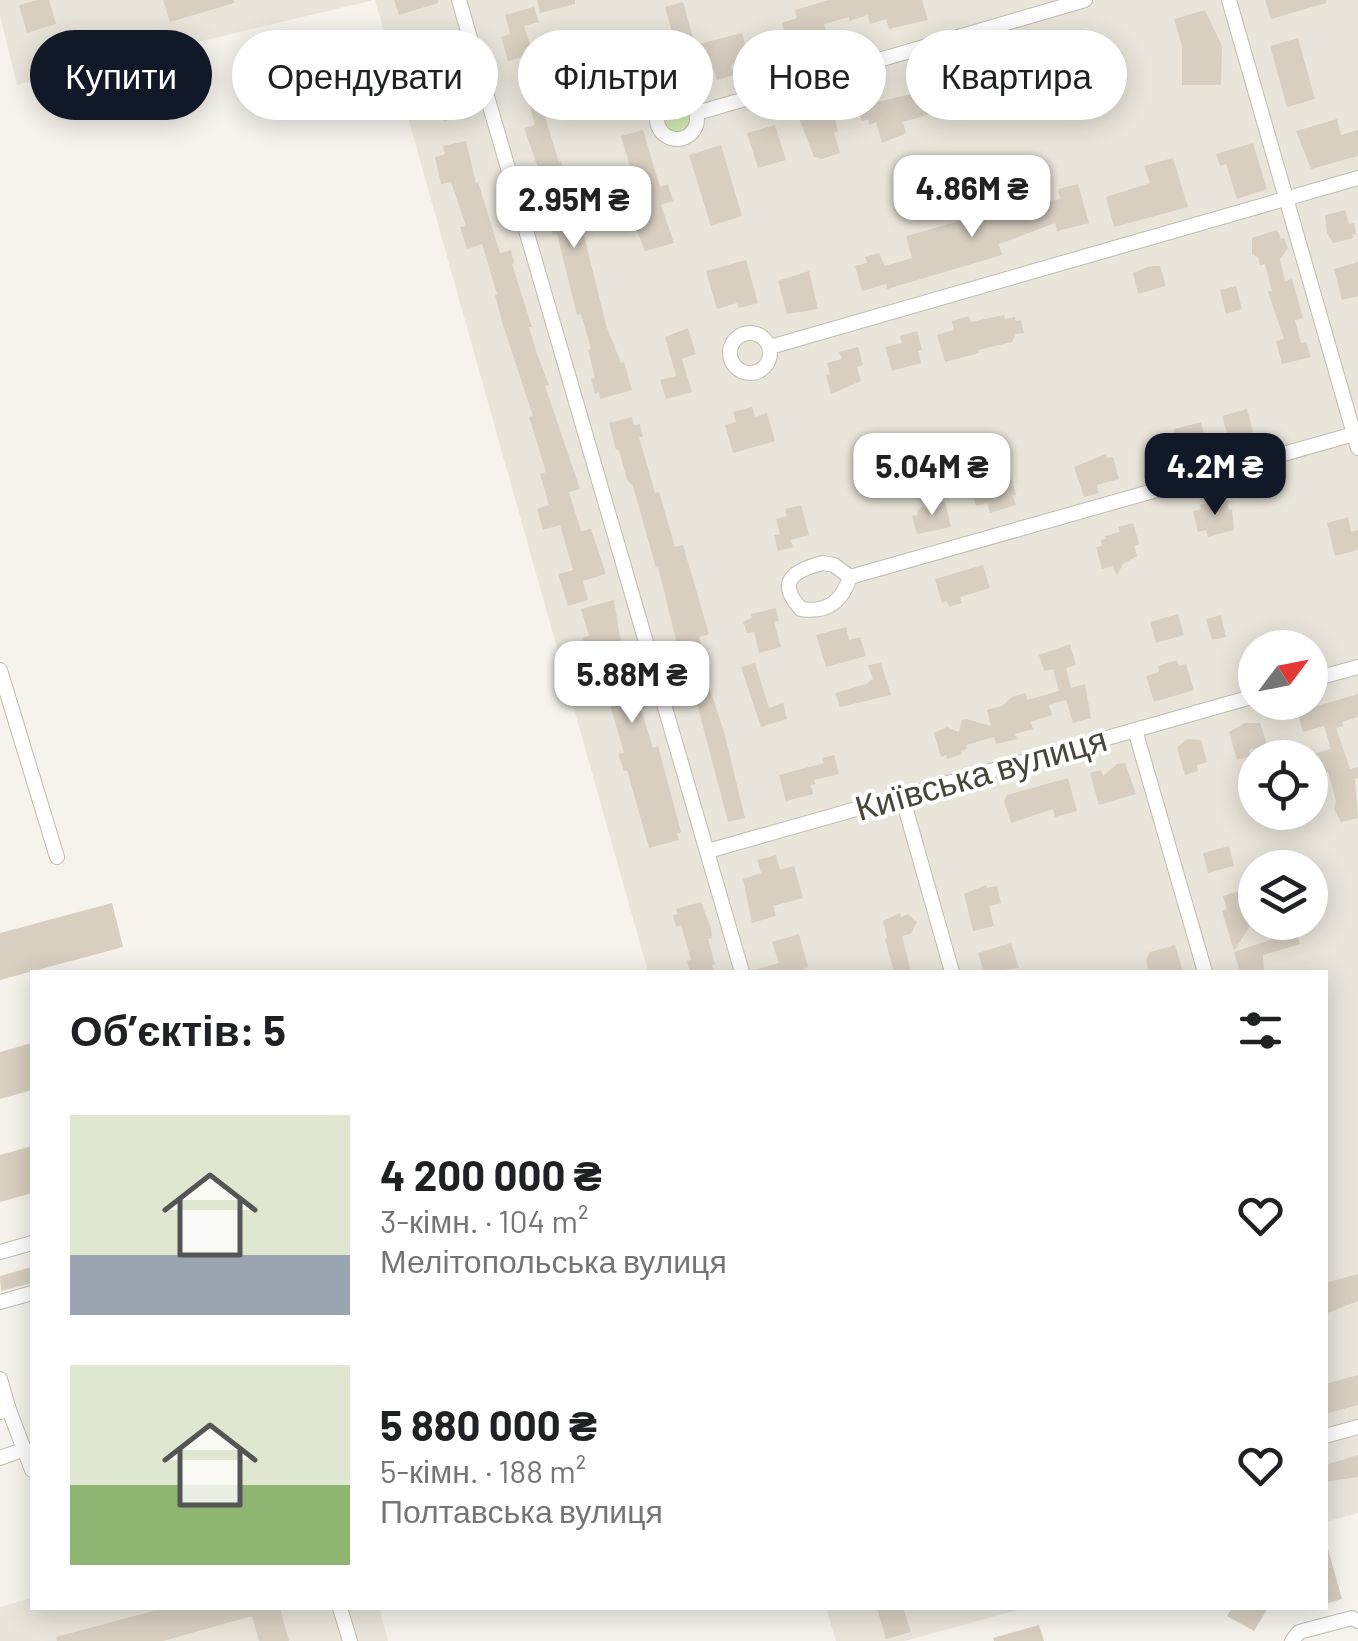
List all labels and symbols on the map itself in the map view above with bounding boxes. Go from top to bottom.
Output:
pin: 4.86M ₴ [880,155,1064,240]
pin: 2.95M ₴ [482,166,666,251]
pin: 5.04M ₴ [840,433,1024,518]
pin: 4.2M ₴ [1134,433,1296,518]
north arrow [1238,630,1328,720]
pin: 5.88M ₴ [540,641,724,726]
street label: Київська вулиця [850,716,1111,828]

